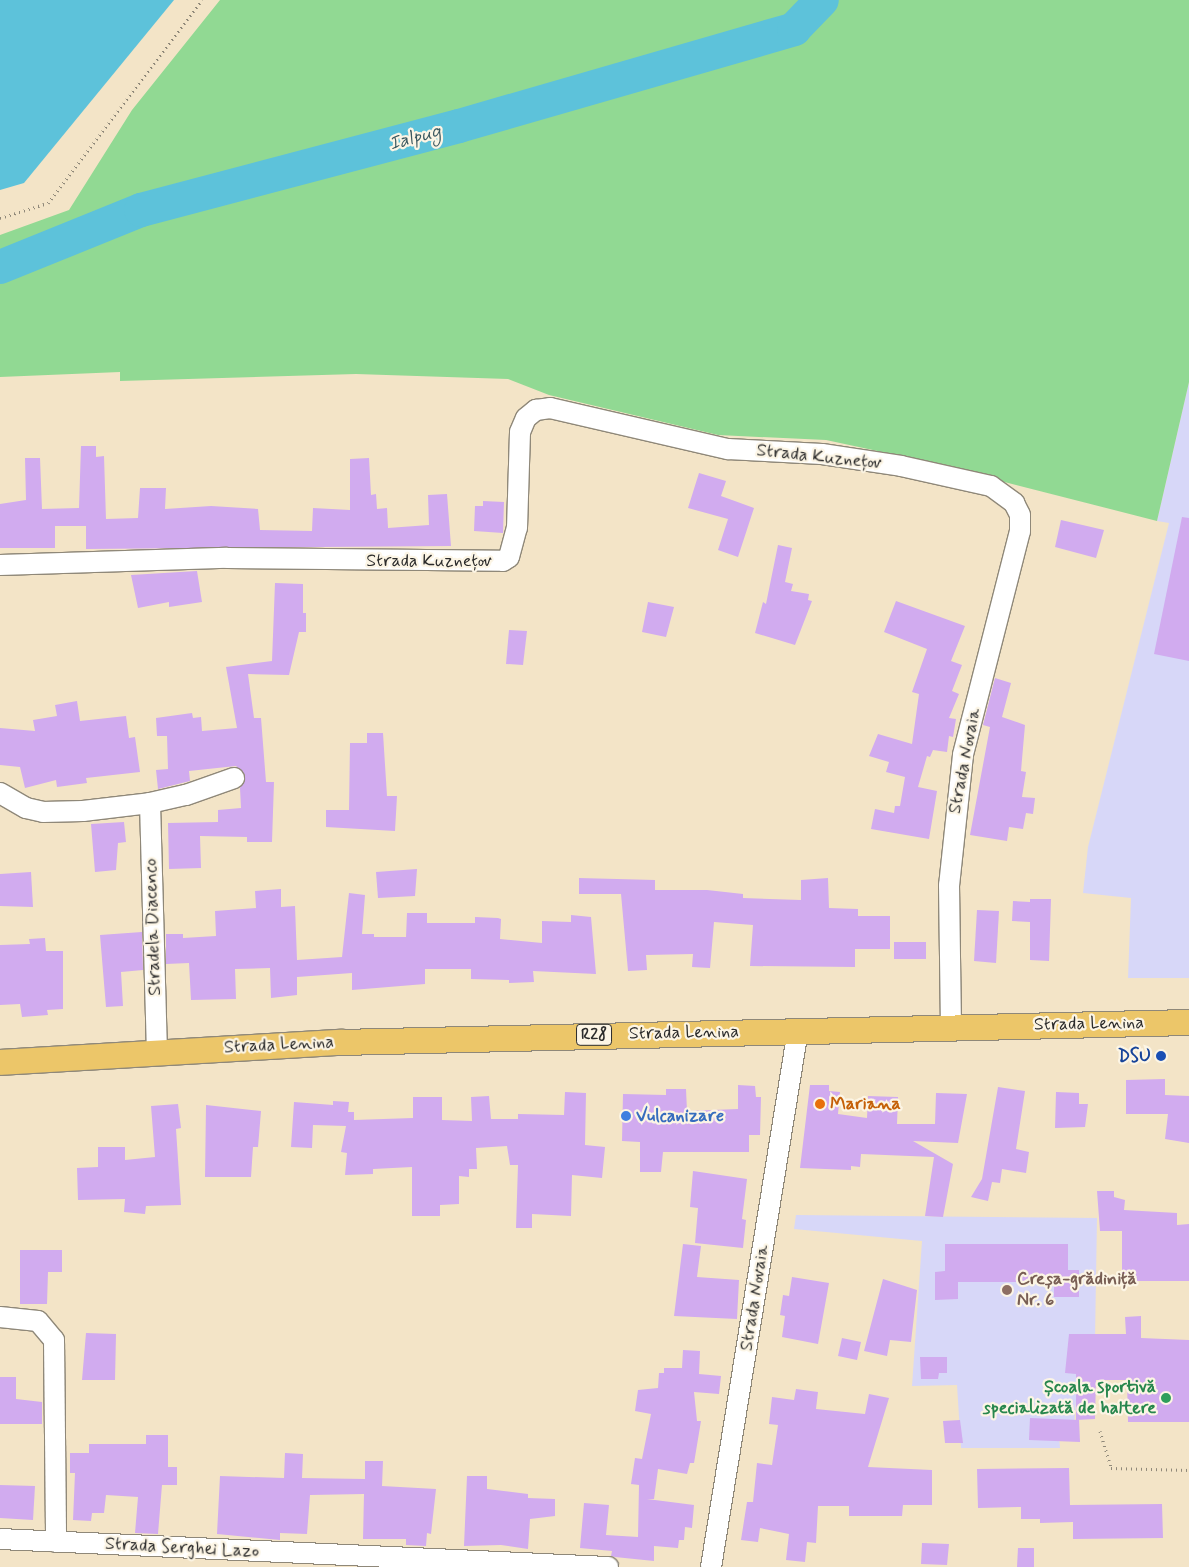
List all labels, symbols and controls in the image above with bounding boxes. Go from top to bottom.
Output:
water label: Ialpug [387,120,443,156]
street label: Strada Kuznețov [754,440,884,474]
street label: Strada Kuznețov [364,550,494,572]
street label: Strada Novaia [944,707,986,815]
street label: Stradela Diacenco [140,856,166,998]
street label: Strada Lenina [1031,1012,1147,1036]
street label: Strada Lenina [626,1021,742,1045]
road number: R28 [575,1022,613,1048]
street label: Strada Lenina [221,1031,337,1059]
place label: DSU [1118,1045,1151,1067]
marker: DSU [1155,1050,1167,1062]
place label: Mariana [830,1093,901,1115]
marker: Mariana [814,1098,826,1110]
place label: Vulcanizare [636,1105,724,1127]
marker: Vulcanizare [620,1110,632,1122]
street label: Strada Novaia [736,1244,774,1352]
place label: Creșa-grădiniță Nr. 6 [1017,1269,1137,1312]
marker: Creșa-grădiniță Nr. 6 [1001,1284,1013,1296]
place label: Școala sportivă specializată de haltere [984,1377,1156,1420]
marker: Școala sportivă specializată de haltere [1160,1392,1172,1404]
street label: Strada Serghei Lazo [104,1533,260,1563]

